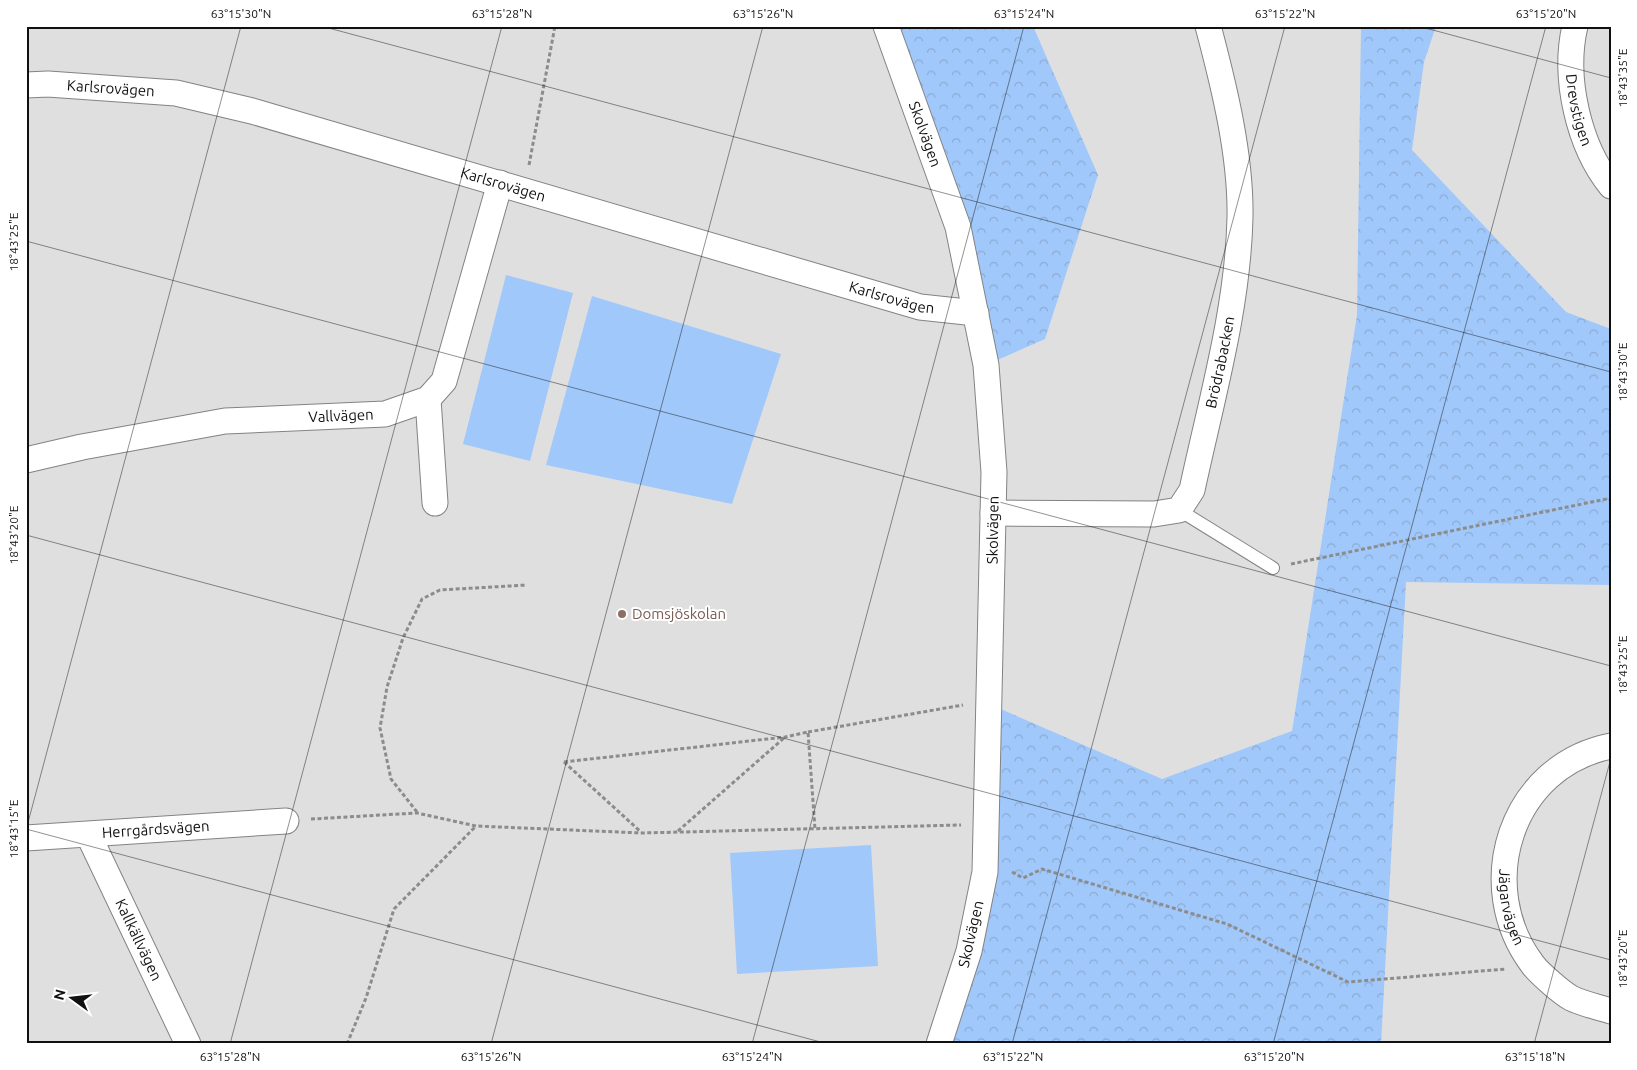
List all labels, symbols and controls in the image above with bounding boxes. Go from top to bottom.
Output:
text: 63°15'30"N [211,7,271,20]
text: 63°15'28"N [472,7,532,20]
text: 63°15'26"N [733,7,793,20]
text: 63°15'24"N [994,7,1054,20]
text: 63°15'22"N [1255,7,1315,20]
text: 63°15'20"N [1516,7,1576,20]
text: 18°43'35"E [1616,48,1629,107]
street label: Drevstigen [1563,73,1596,148]
street label: Karlsrovägen [66,76,155,99]
street label: Skolvägen [906,99,945,169]
street label: Karlsrovägen [459,164,548,205]
text: 18°43'25"E [7,212,20,271]
street label: Karlsrovägen [847,278,935,316]
street label: Brödrabacken [1202,315,1238,410]
text: 18°43'30"E [1616,342,1629,401]
street label: Vallvägen [308,406,374,425]
street label: Skolvägen [983,496,1002,564]
text: 18°43'20"E [7,505,20,564]
place label: Domsjöskolan [632,605,726,622]
marker: Domsjöskolan [616,608,628,620]
text: 18°43'25"E [1616,635,1629,694]
text: 18°43'15"E [7,799,20,858]
street label: Herrgårdsvägen [101,817,210,841]
street label: Jägarvägen [1496,869,1528,948]
street label: Kallkällvägen [112,896,166,983]
street label: Skolvägen [955,899,986,969]
text: 18°43'20"E [1616,929,1629,988]
north arrow [48,972,98,1022]
text: N [50,988,69,1002]
text: 63°15'28"N [200,1050,260,1063]
text: 63°15'26"N [461,1050,521,1063]
text: 63°15'24"N [722,1050,782,1063]
text: 63°15'22"N [983,1050,1043,1063]
text: 63°15'20"N [1244,1050,1304,1063]
text: 63°15'18"N [1505,1050,1565,1063]

